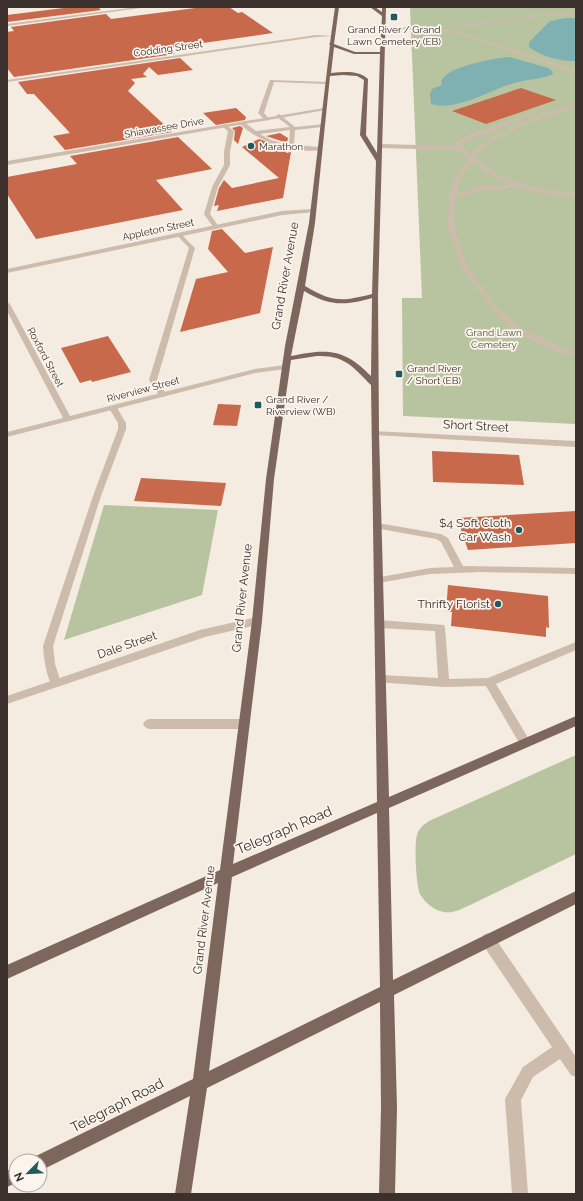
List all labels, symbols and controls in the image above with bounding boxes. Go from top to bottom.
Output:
marker: Grand River / Grand Lawn Cemetery (EB) [389,12,399,22]
place label: Grand River / Grand Lawn Cemetery (EB) [347,24,441,47]
street label: Codding Street [133,38,204,59]
street label: Shiawassee Drive [123,115,205,140]
marker: Marathon [246,141,256,151]
place label: Marathon [259,141,303,152]
street label: Appleton Street [121,216,196,242]
street label: Grand River Avenue [269,221,301,331]
street label: Roxford Street [25,325,66,390]
park label: Grand Lawn Cemetery [466,327,522,350]
place label: Grand River / Short (EB) [407,363,461,386]
marker: Grand River / Short (EB) [394,369,404,379]
street label: Riverview Street [106,374,181,404]
place label: Grand River / Riverview (WB) [266,394,336,417]
marker: Grand River / Riverview (WB) [253,400,263,410]
street label: Short Street [443,417,509,435]
place label: $4 Soft Cloth Car Wash [439,516,511,544]
marker: $4 Soft Cloth Car Wash [514,525,524,535]
street label: Grand River Avenue [229,543,255,653]
place label: Thrifty Florist [418,597,490,611]
marker: Thrifty Florist [493,599,503,609]
street label: Dale Street [96,628,158,662]
street label: Telegraph Road [234,803,334,857]
street label: Grand River Avenue [190,865,218,975]
street label: Telegraph Road [68,1075,166,1135]
north arrow [8,1153,48,1193]
text: N [12,1170,27,1183]

